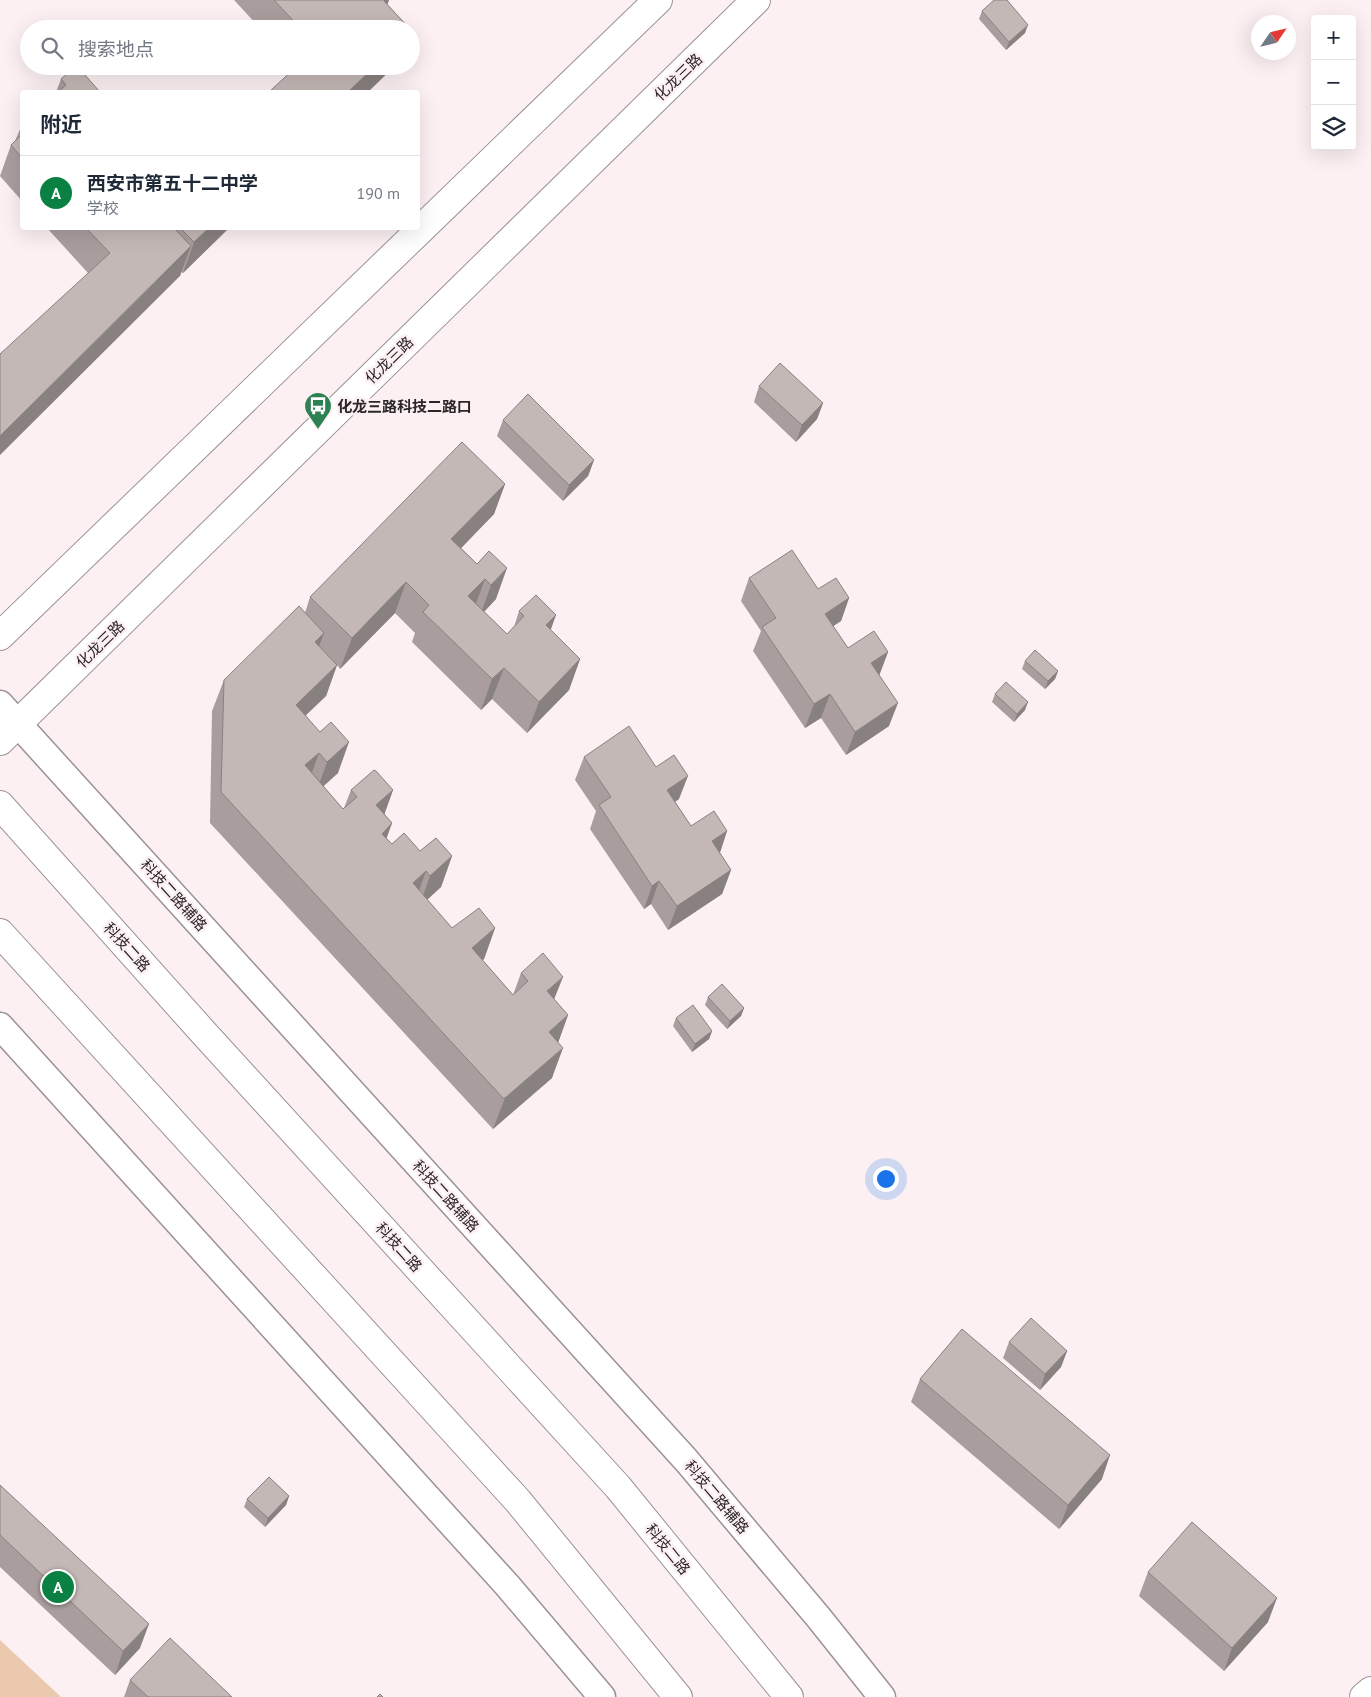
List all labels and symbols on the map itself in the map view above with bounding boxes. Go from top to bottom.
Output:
north arrow [1251,15,1296,60]
street label: 化龙三路 [650,49,706,105]
street label: 化龙三路 [361,332,417,388]
bus stop icon: 化龙三路科技二路口 [303,391,333,430]
place label: 化龙三路科技二路口 [337,397,472,416]
street label: 化龙三路 [72,616,128,672]
street label: 科技二路辅路 [137,855,211,935]
street label: 科技二路 [100,918,154,976]
street label: 科技二路辅路 [409,1156,483,1236]
your location [873,1166,899,1192]
street label: 科技二路 [372,1218,426,1276]
street label: 科技二路辅路 [681,1456,753,1538]
street label: 科技二路 [642,1520,694,1578]
pin: A [42,1568,74,1606]

